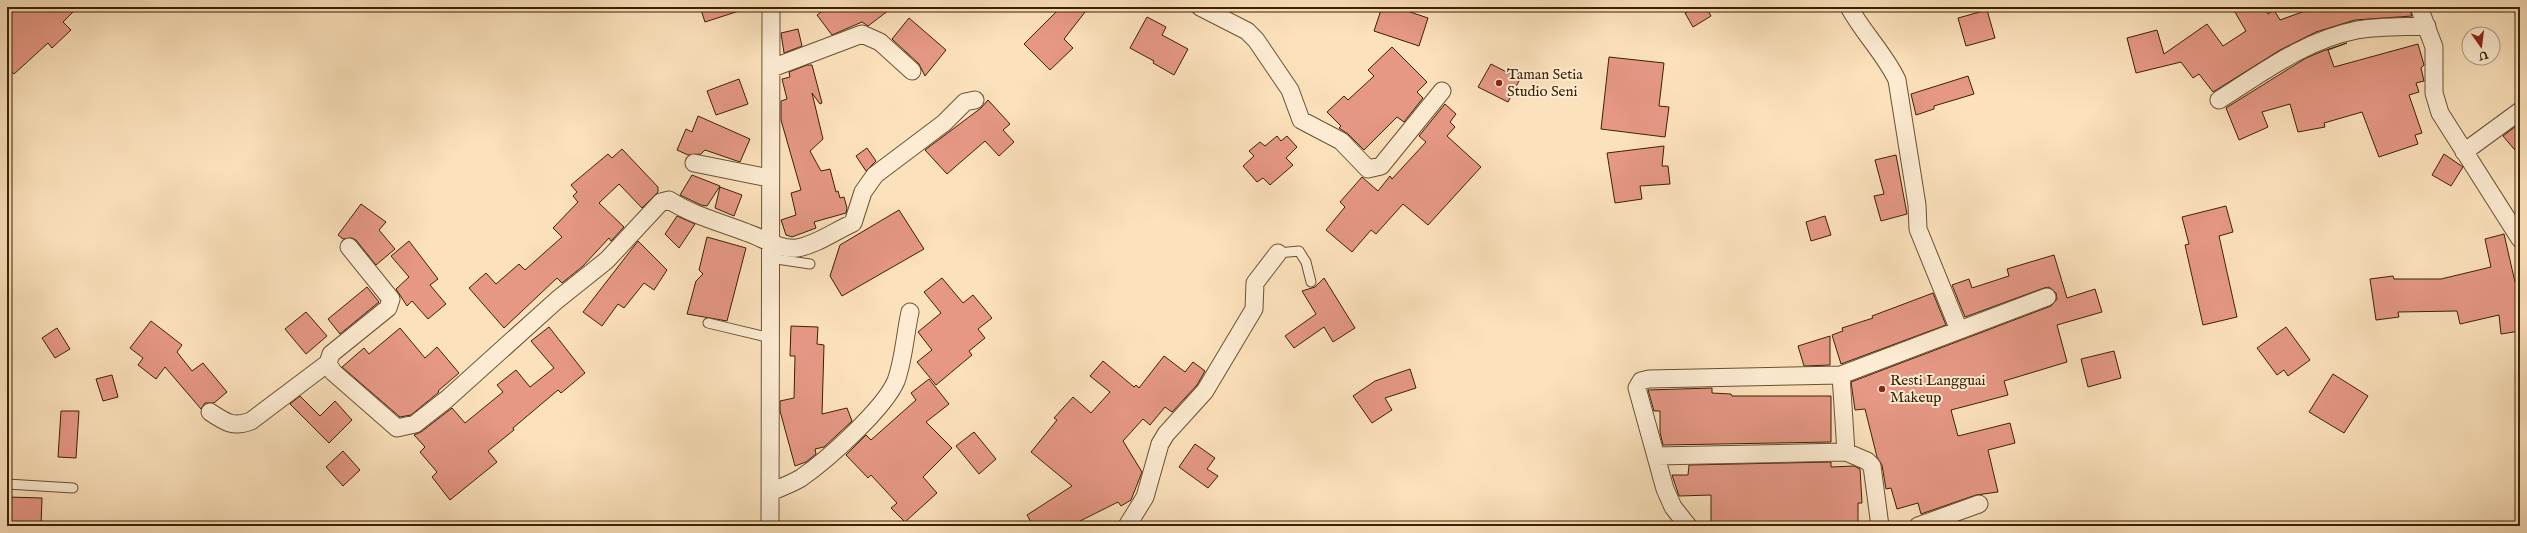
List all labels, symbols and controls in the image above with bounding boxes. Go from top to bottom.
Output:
north arrow [2461,26,2501,66]
text: U [2476,47,2490,63]
place label: Taman Setia Studio Seni [1507,65,1583,101]
marker: Taman Setia Studio Seni [1494,78,1504,88]
place label: Resti Langguai Makeup [1890,371,1986,407]
marker: Resti Langguai Makeup [1877,384,1887,394]

